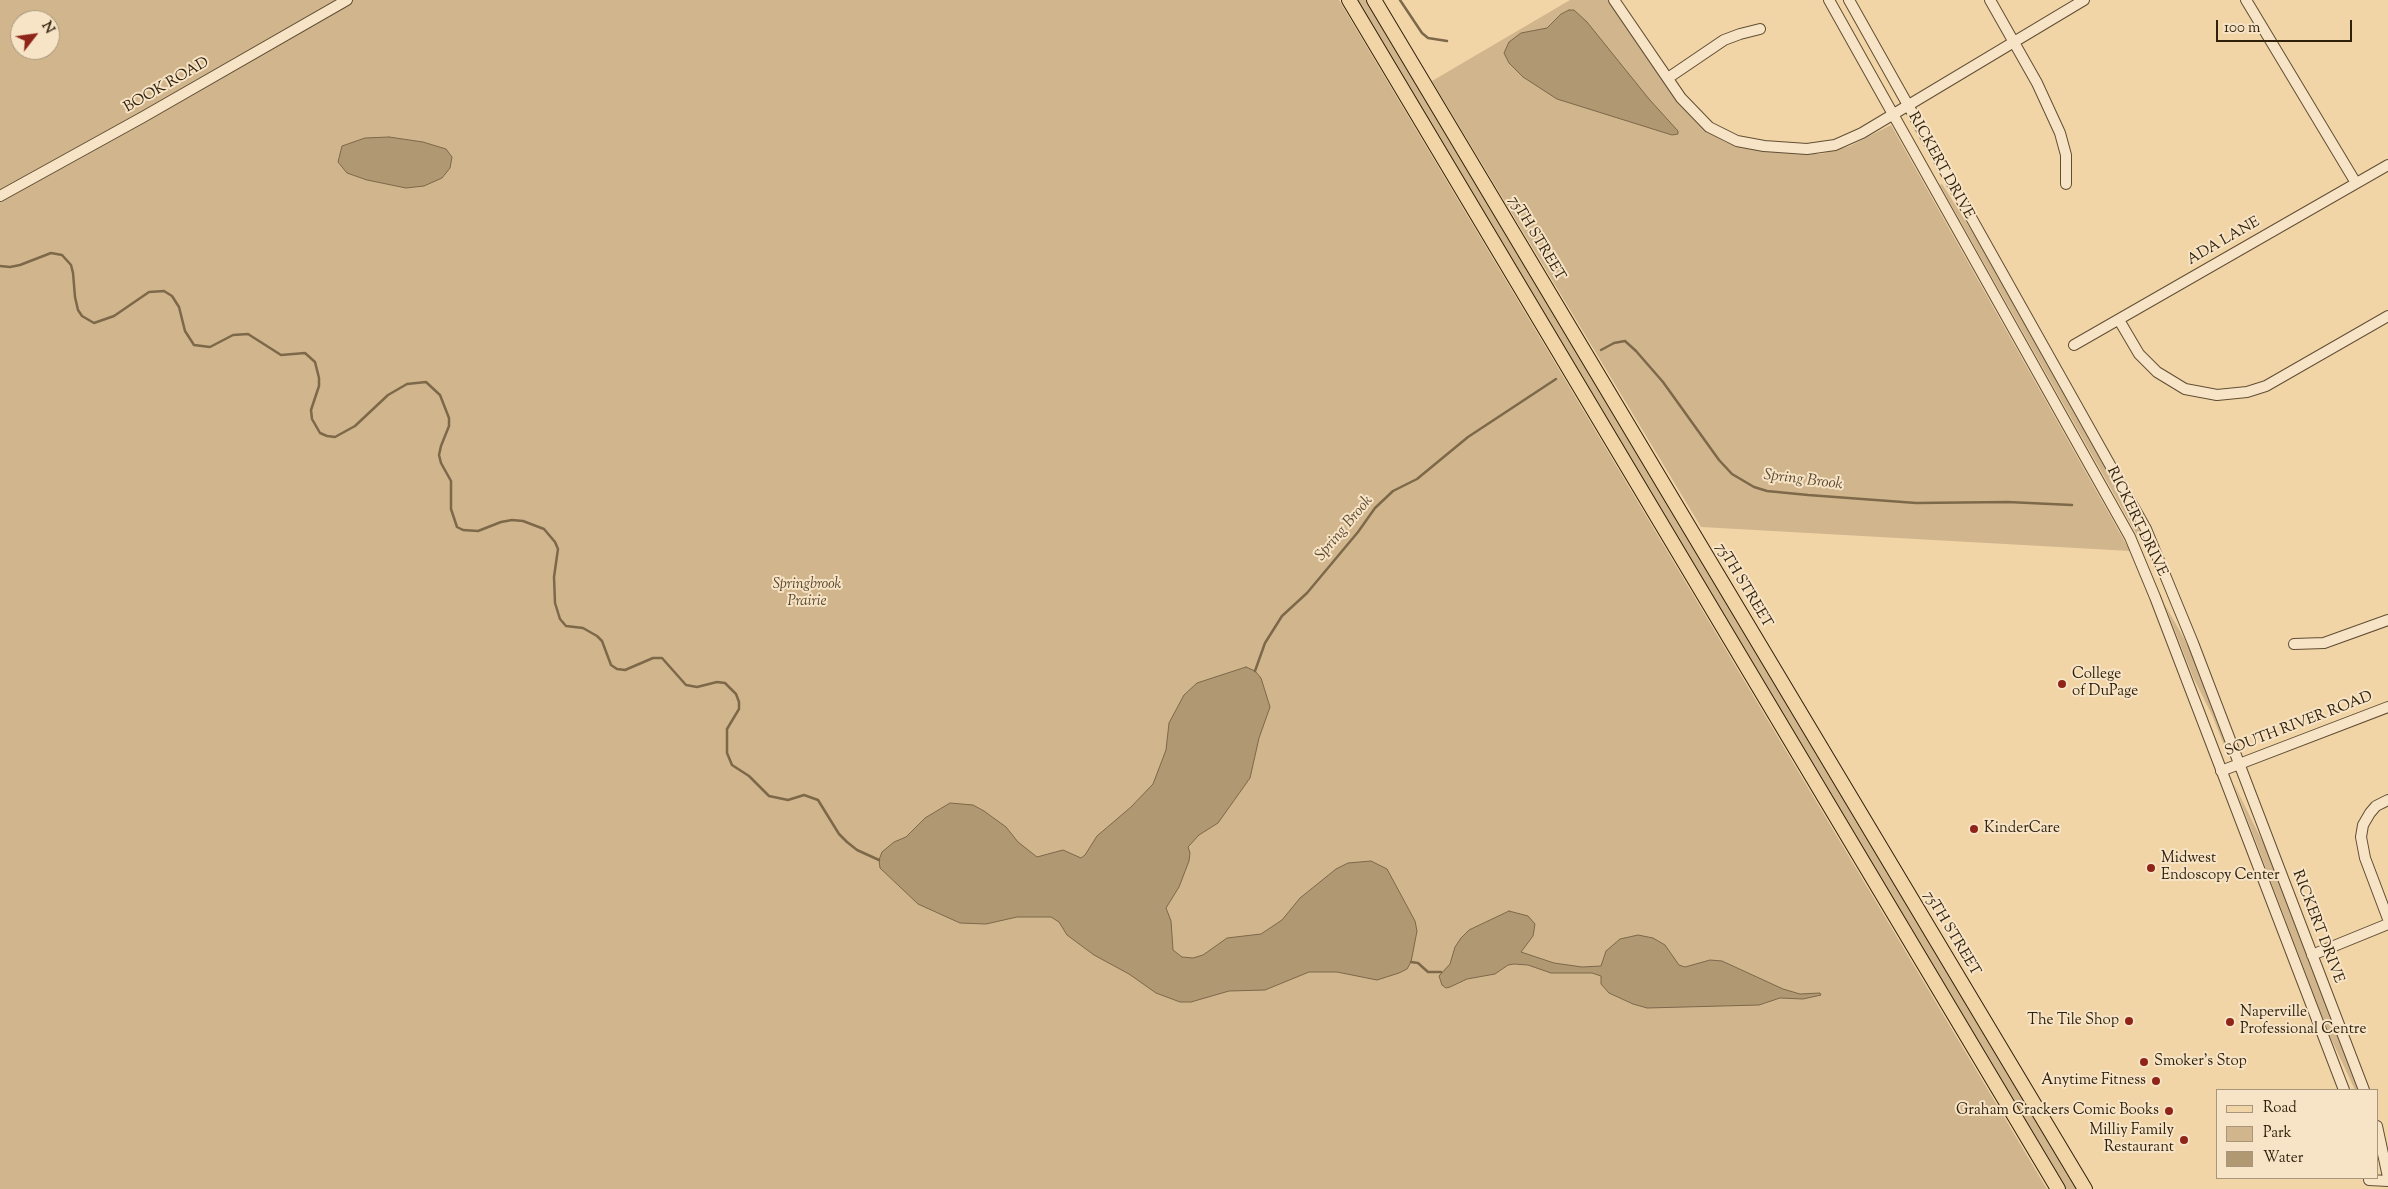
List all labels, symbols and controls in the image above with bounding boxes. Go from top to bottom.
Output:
north arrow [10,10,60,60]
scale bar [2218,10,2354,42]
text: N [36,18,59,38]
text: 100 m [2224,18,2260,39]
street label: BOOK ROAD [121,54,213,118]
street label: RICKERT DRIVE [1903,109,1977,223]
street label: 75TH STREET [1504,193,1568,285]
street label: ADA LANE [2184,214,2264,270]
street label: RICKERT DRIVE [2102,464,2170,580]
water label: Spring Brook [1762,467,1844,495]
water label: Spring Brook [1312,492,1378,566]
street label: 75TH STREET [1711,540,1775,632]
park label: Springbrook Prairie [773,576,841,611]
place label: College of DuPage [2072,666,2138,701]
marker: College of DuPage [2056,678,2068,690]
street label: SOUTH RIVER ROAD [2223,688,2375,762]
place label: KinderCare [1984,820,2060,838]
marker: KinderCare [1968,823,1980,835]
place label: Midwest Endoscopy Center [2161,850,2280,885]
marker: Midwest Endoscopy Center [2145,862,2157,874]
street label: RICKERT DRIVE [2287,868,2347,986]
street label: 75TH STREET [1919,888,1983,980]
place label: Naperville Professional Centre [2240,1004,2366,1039]
place label: The Tile Shop [2027,1012,2119,1030]
marker: The Tile Shop [2123,1015,2135,1027]
marker: Naperville Professional Centre [2224,1016,2236,1028]
place label: Smoker's Stop [2154,1053,2247,1071]
marker: Smoker's Stop [2138,1056,2150,1068]
place label: Anytime Fitness [2041,1072,2146,1090]
marker: Anytime Fitness [2150,1075,2162,1087]
legend [2216,1089,2378,1179]
text: Road [2263,1098,2297,1119]
place label: Graham Crackers Comic Books [1956,1102,2159,1120]
marker: Graham Crackers Comic Books [2163,1105,2175,1117]
place label: Milliy Family Restaurant [2090,1122,2174,1157]
text: Park [2263,1123,2292,1144]
marker: Milliy Family Restaurant [2178,1134,2190,1146]
text: Water [2263,1148,2303,1169]

